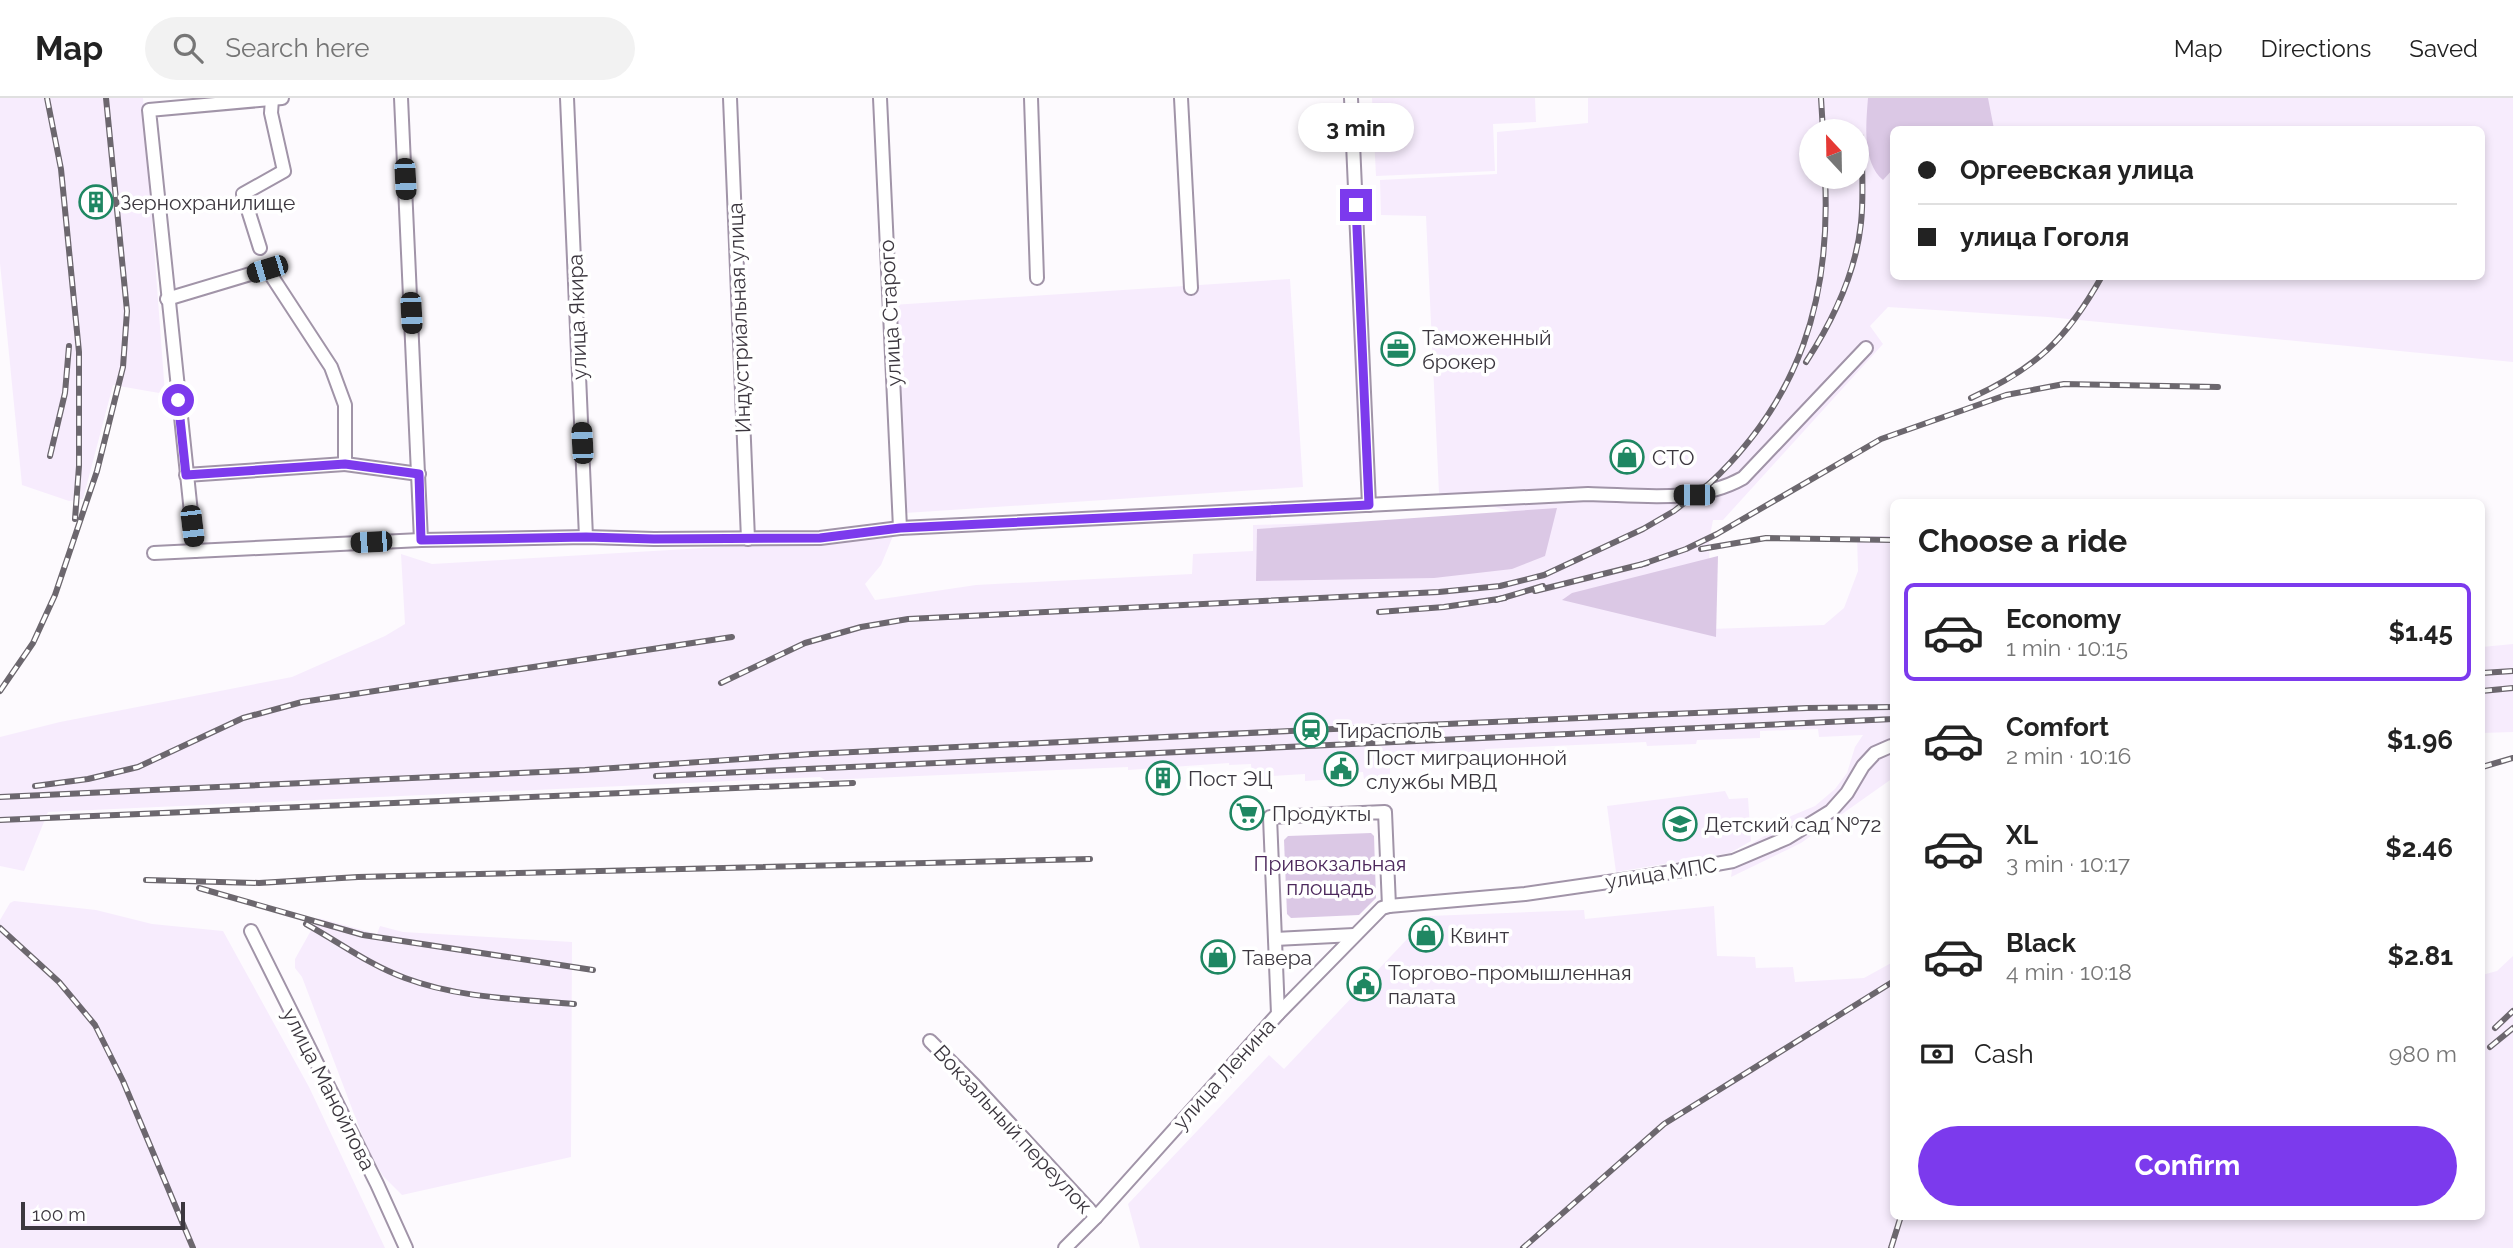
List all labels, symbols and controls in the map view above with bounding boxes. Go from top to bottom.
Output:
search box [145,17,635,80]
text: Map [35,29,103,68]
icon: search [169,29,207,67]
text: Search here [225,33,370,63]
text: Map [2174,34,2223,63]
text: Directions [2261,34,2371,63]
text: Saved [2409,34,2478,63]
callout: 3 min [1298,104,1414,153]
text: 3 min [1326,114,1386,141]
north arrow [1799,119,1869,189]
map controls [1799,119,1869,189]
text: Оргеевская улица [1960,155,2194,185]
car [394,157,417,201]
building icon: Зернохранилище [77,183,115,221]
route end [1340,189,1372,221]
place label: Зернохранилище [120,190,295,215]
street label: Индустриальная улица [722,202,756,434]
text: улица Гоголя [1960,222,2129,252]
street label: улица Старого [874,239,906,387]
car [244,253,291,285]
street label: улица Якира [562,254,592,380]
car [400,291,423,335]
place label: Таможенный брокер [1422,325,1551,374]
office icon: Таможенный брокер [1379,330,1417,368]
route start [162,384,194,416]
car [571,421,594,465]
shop icon: СТО [1608,438,1646,476]
place label: СТО [1652,445,1694,470]
car [1674,485,1716,506]
car [180,504,205,548]
text: Choose a ride [1918,522,2127,559]
car [350,530,393,554]
icon: car [1922,601,1985,664]
text: Economy [2006,604,2121,634]
text: $1.45 [2389,617,2453,647]
text: 1 min · 10:15 [2006,634,2128,661]
icon: car [1922,709,1985,772]
station icon: Тирасполь [1292,711,1330,749]
text: Comfort [2006,712,2109,742]
place label: Тирасполь [1336,718,1442,743]
text: $1.96 [2387,725,2453,755]
text: 2 min · 10:16 [2006,742,2131,769]
place label: Пост миграционной службы МВД [1366,745,1567,794]
public building icon: Пост миграционной службы МВД [1322,750,1360,788]
building icon: Пост ЭЦ [1144,759,1182,797]
place label: Пост ЭЦ [1188,766,1273,791]
supermarket icon: Продукты [1228,794,1266,832]
place label: Продукты [1272,801,1371,826]
school or university icon: Детский сад №72 [1661,805,1699,843]
place label: Детский сад №72 [1704,812,1881,837]
icon: car [1922,817,1985,880]
text: XL [2006,820,2038,850]
text: $2.46 [2385,833,2453,863]
text: 3 min · 10:17 [2006,850,2130,877]
park label: Привокзальная площадь [1254,851,1406,900]
street label: улица МПС [1603,852,1719,894]
shop icon: Квинт [1407,916,1445,954]
place label: Квинт [1450,923,1509,948]
icon: car [1922,925,1985,988]
text: Black [2006,928,2076,958]
shop icon: Тавера [1199,938,1237,976]
text: $2.81 [2387,941,2453,971]
place label: Тавера [1242,945,1312,970]
text: 4 min · 10:18 [2006,958,2132,985]
place label: Торгово-промышленная палата [1388,960,1632,1009]
public building icon: Торгово-промышленная палата [1345,965,1383,1003]
street label: улица Манойлова [277,1004,381,1174]
street label: улица Ленина [1168,1013,1280,1135]
icon: cash [1918,1035,1956,1073]
text: Cash [1974,1039,2034,1069]
street label: Вокзальный переулок [928,1040,1098,1218]
text: 980 m [2389,1040,2457,1067]
button: Confirm [1918,1126,2457,1206]
scale bar [21,1199,186,1231]
text: 100 m [32,1203,86,1225]

